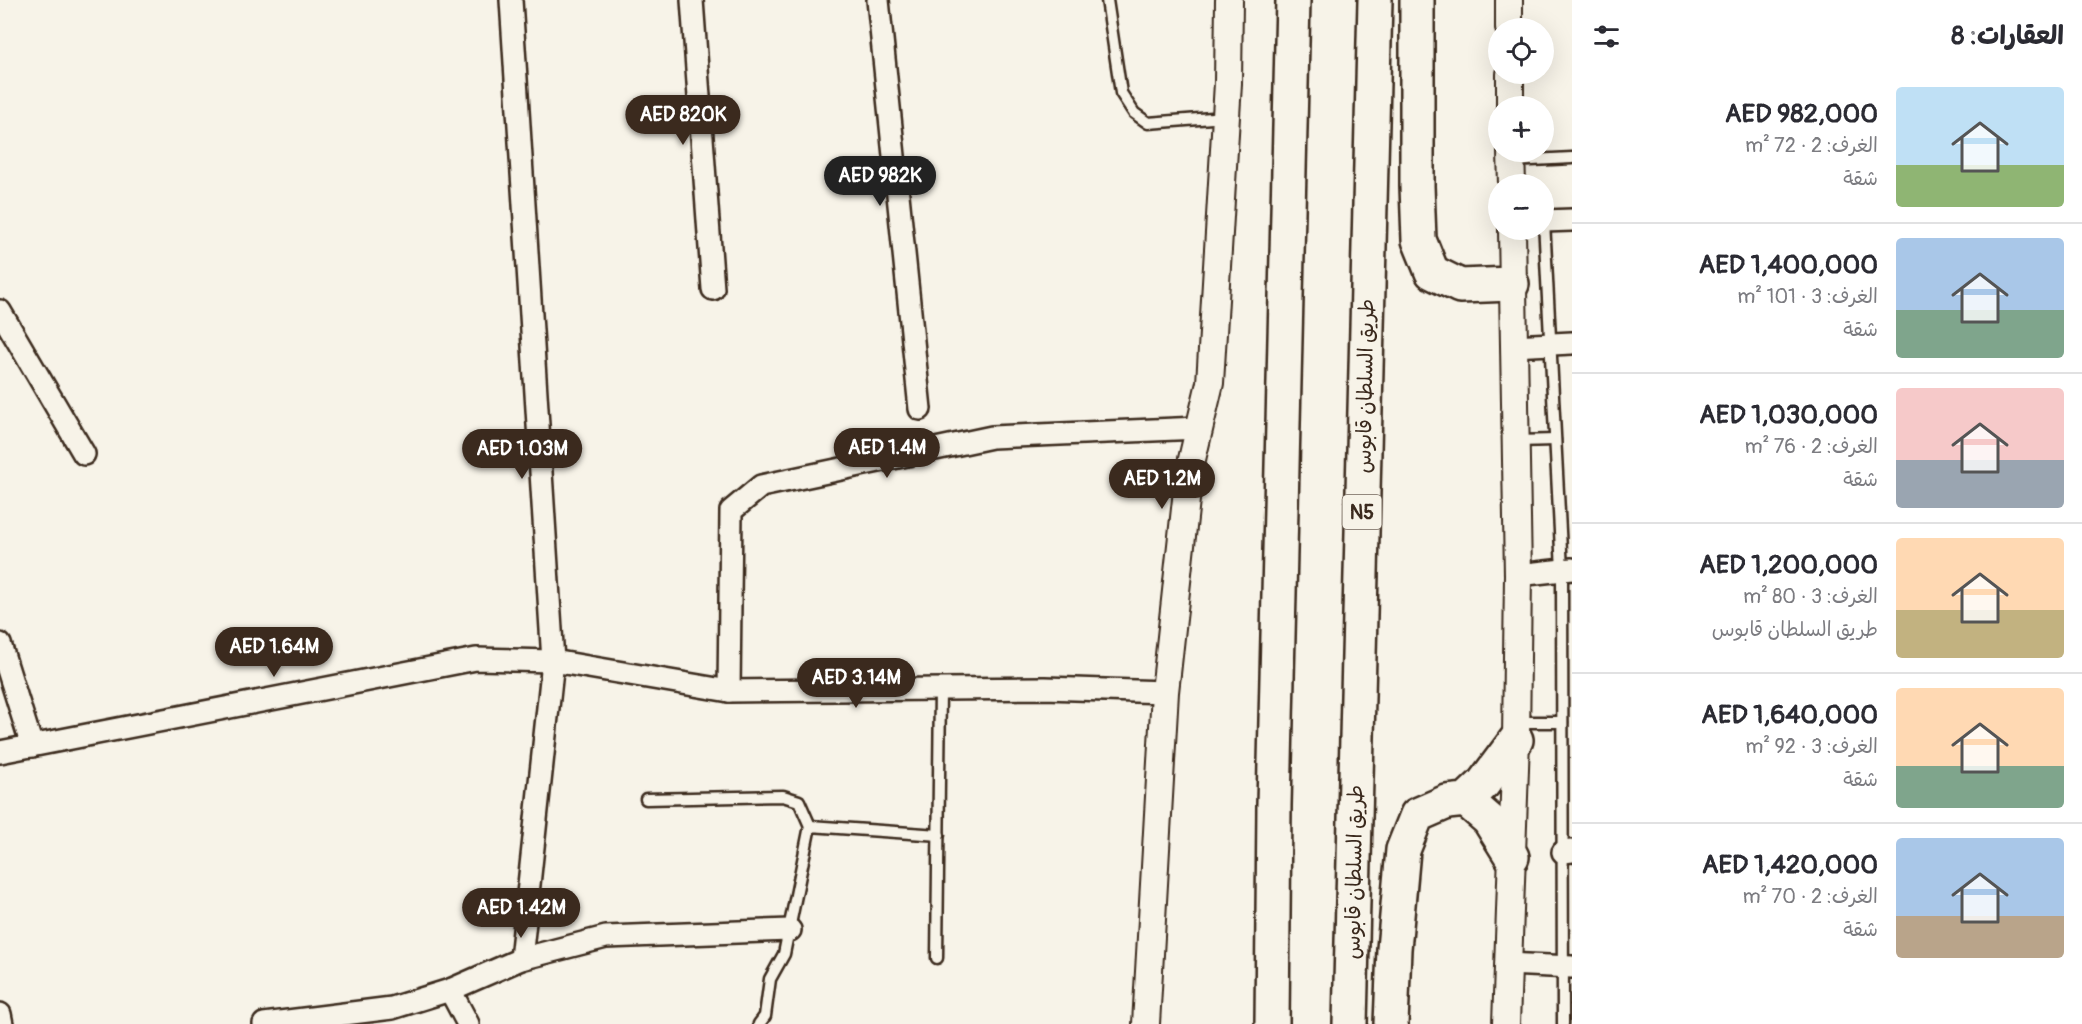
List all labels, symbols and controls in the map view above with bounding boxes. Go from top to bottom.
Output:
map controls [1488,18,1554,240]
button: locate [1488,18,1554,84]
icon: filters [1590,20,1623,53]
text: العقارات: 8 [1951,20,2064,52]
pin: AED 820K [621,95,745,146]
button: + [1488,96,1554,162]
text: AED 982,000 [1725,98,1878,130]
text: AED 820K [639,102,727,127]
icon: home [1944,111,2016,183]
text: الغرف: 2 · 72 m² [1745,133,1878,158]
pin: AED 982K [818,156,942,207]
text: AED 982K [838,163,922,188]
text: شقة [1843,166,1878,191]
button: − [1488,174,1554,240]
text: AED 1,400,000 [1698,249,1878,281]
icon: home [1944,262,2016,334]
text: الغرف: 3 · 101 m² [1738,284,1878,309]
street label: طريق السلطان قابوس [1350,298,1381,474]
text: شقة [1843,317,1878,342]
text: AED 1,030,000 [1699,399,1878,431]
icon: home [1944,412,2016,484]
pin: AED 1.4M [825,428,949,479]
pin: AED 1.03M [453,429,591,480]
text: الغرف: 2 · 76 m² [1745,434,1878,459]
text: AED 1.4M [848,435,926,460]
text: AED 1.03M [476,436,568,461]
pin: AED 1.2M [1100,459,1224,510]
text: AED 1.2M [1123,466,1201,491]
text: شقة [1843,467,1878,492]
road number: N5 [1342,495,1382,529]
text: AED 1,200,000 [1699,549,1878,581]
icon: home [1944,562,2016,634]
text: الغرف: 3 · 80 m² [1743,584,1878,609]
text: طريق السلطان قابوس [1712,617,1878,642]
pin: AED 1.64M [205,627,343,678]
text: AED 1.64M [229,634,319,659]
pin: AED 3.14M [787,658,925,709]
text: AED 3.14M [811,665,901,690]
text: AED 1,640,000 [1701,699,1878,731]
icon: home [1944,712,2016,784]
text: الغرف: 3 · 92 m² [1745,734,1878,759]
text: شقة [1843,767,1878,792]
street label: طريق السلطان قابوس [1339,784,1370,960]
text: AED 1,420,000 [1702,849,1878,881]
icon: home [1944,862,2016,934]
text: الغرف: 2 · 70 m² [1743,884,1878,909]
pin: AED 1.42M [452,888,590,939]
text: AED 1.42M [476,895,566,920]
text: شقة [1843,917,1878,942]

